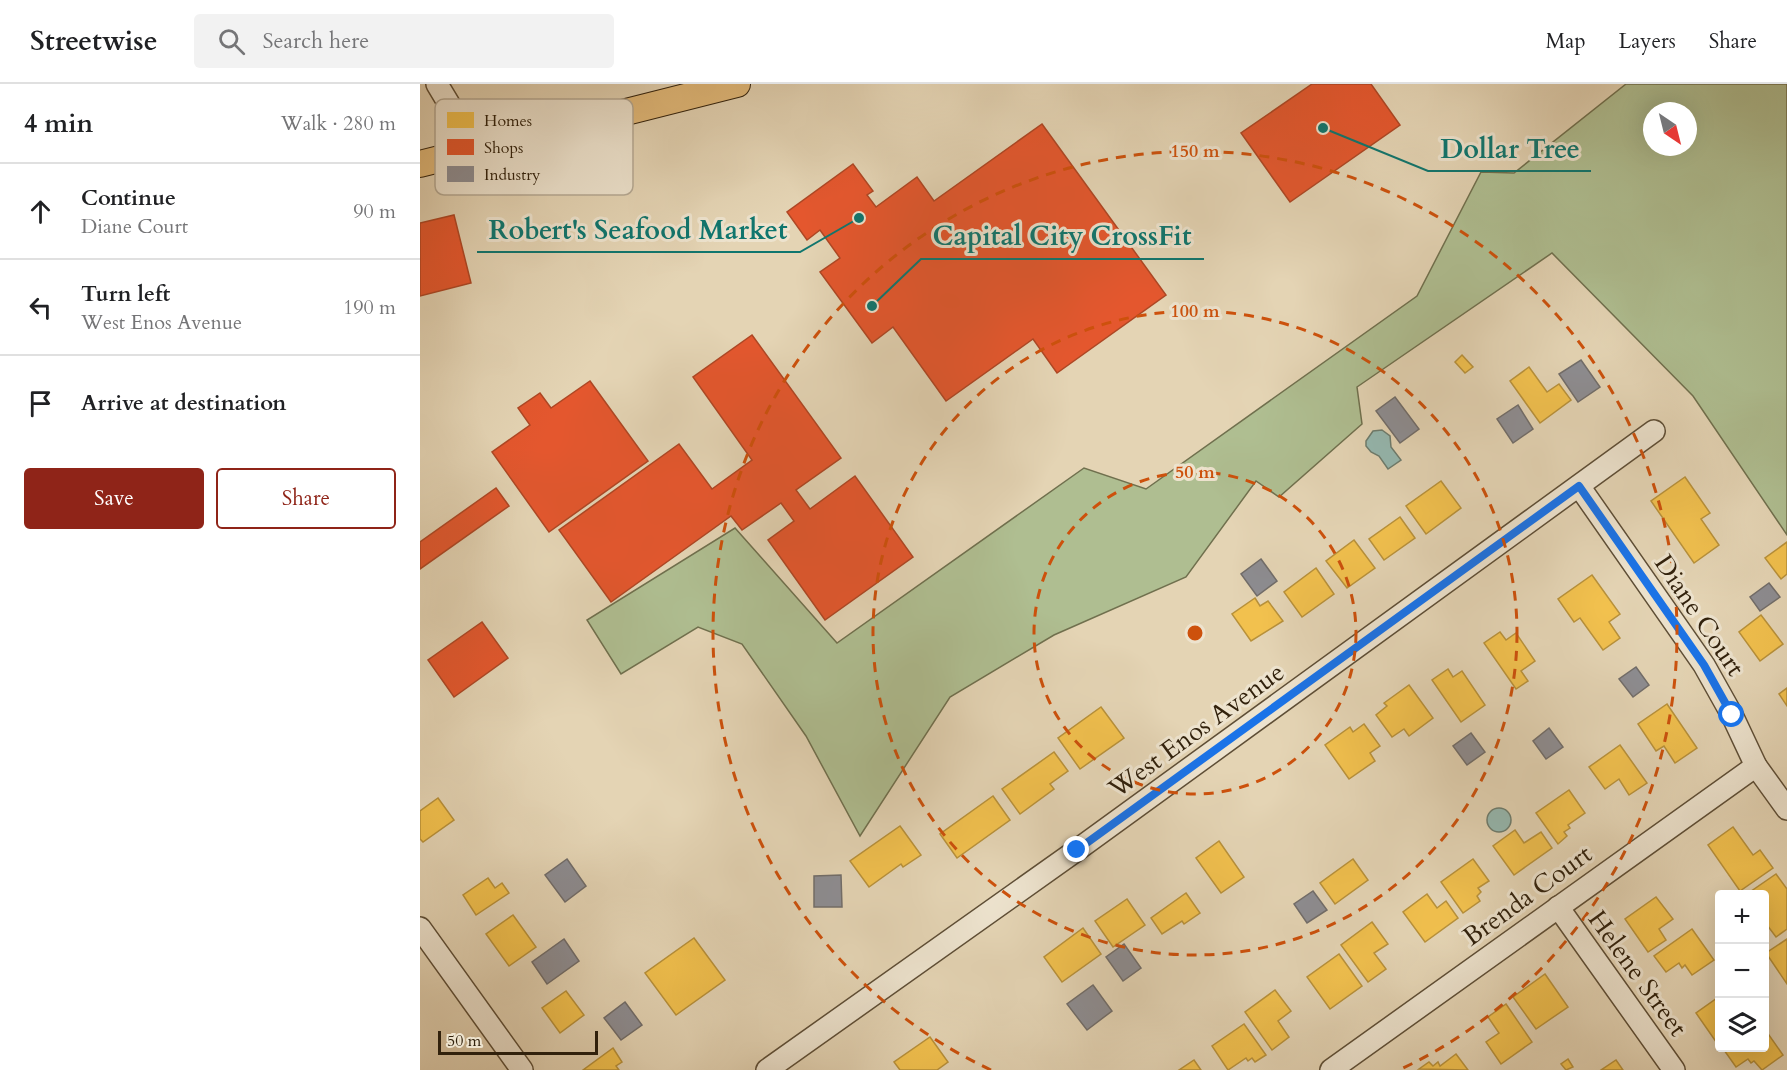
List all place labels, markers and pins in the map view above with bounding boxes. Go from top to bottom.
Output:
callout: Dollar Tree [1428,126,1591,171]
callout: Robert's Seafood Market [477,207,800,252]
callout: Capital City CrossFit [921,214,1204,259]
centre of rings [1185,623,1205,643]

